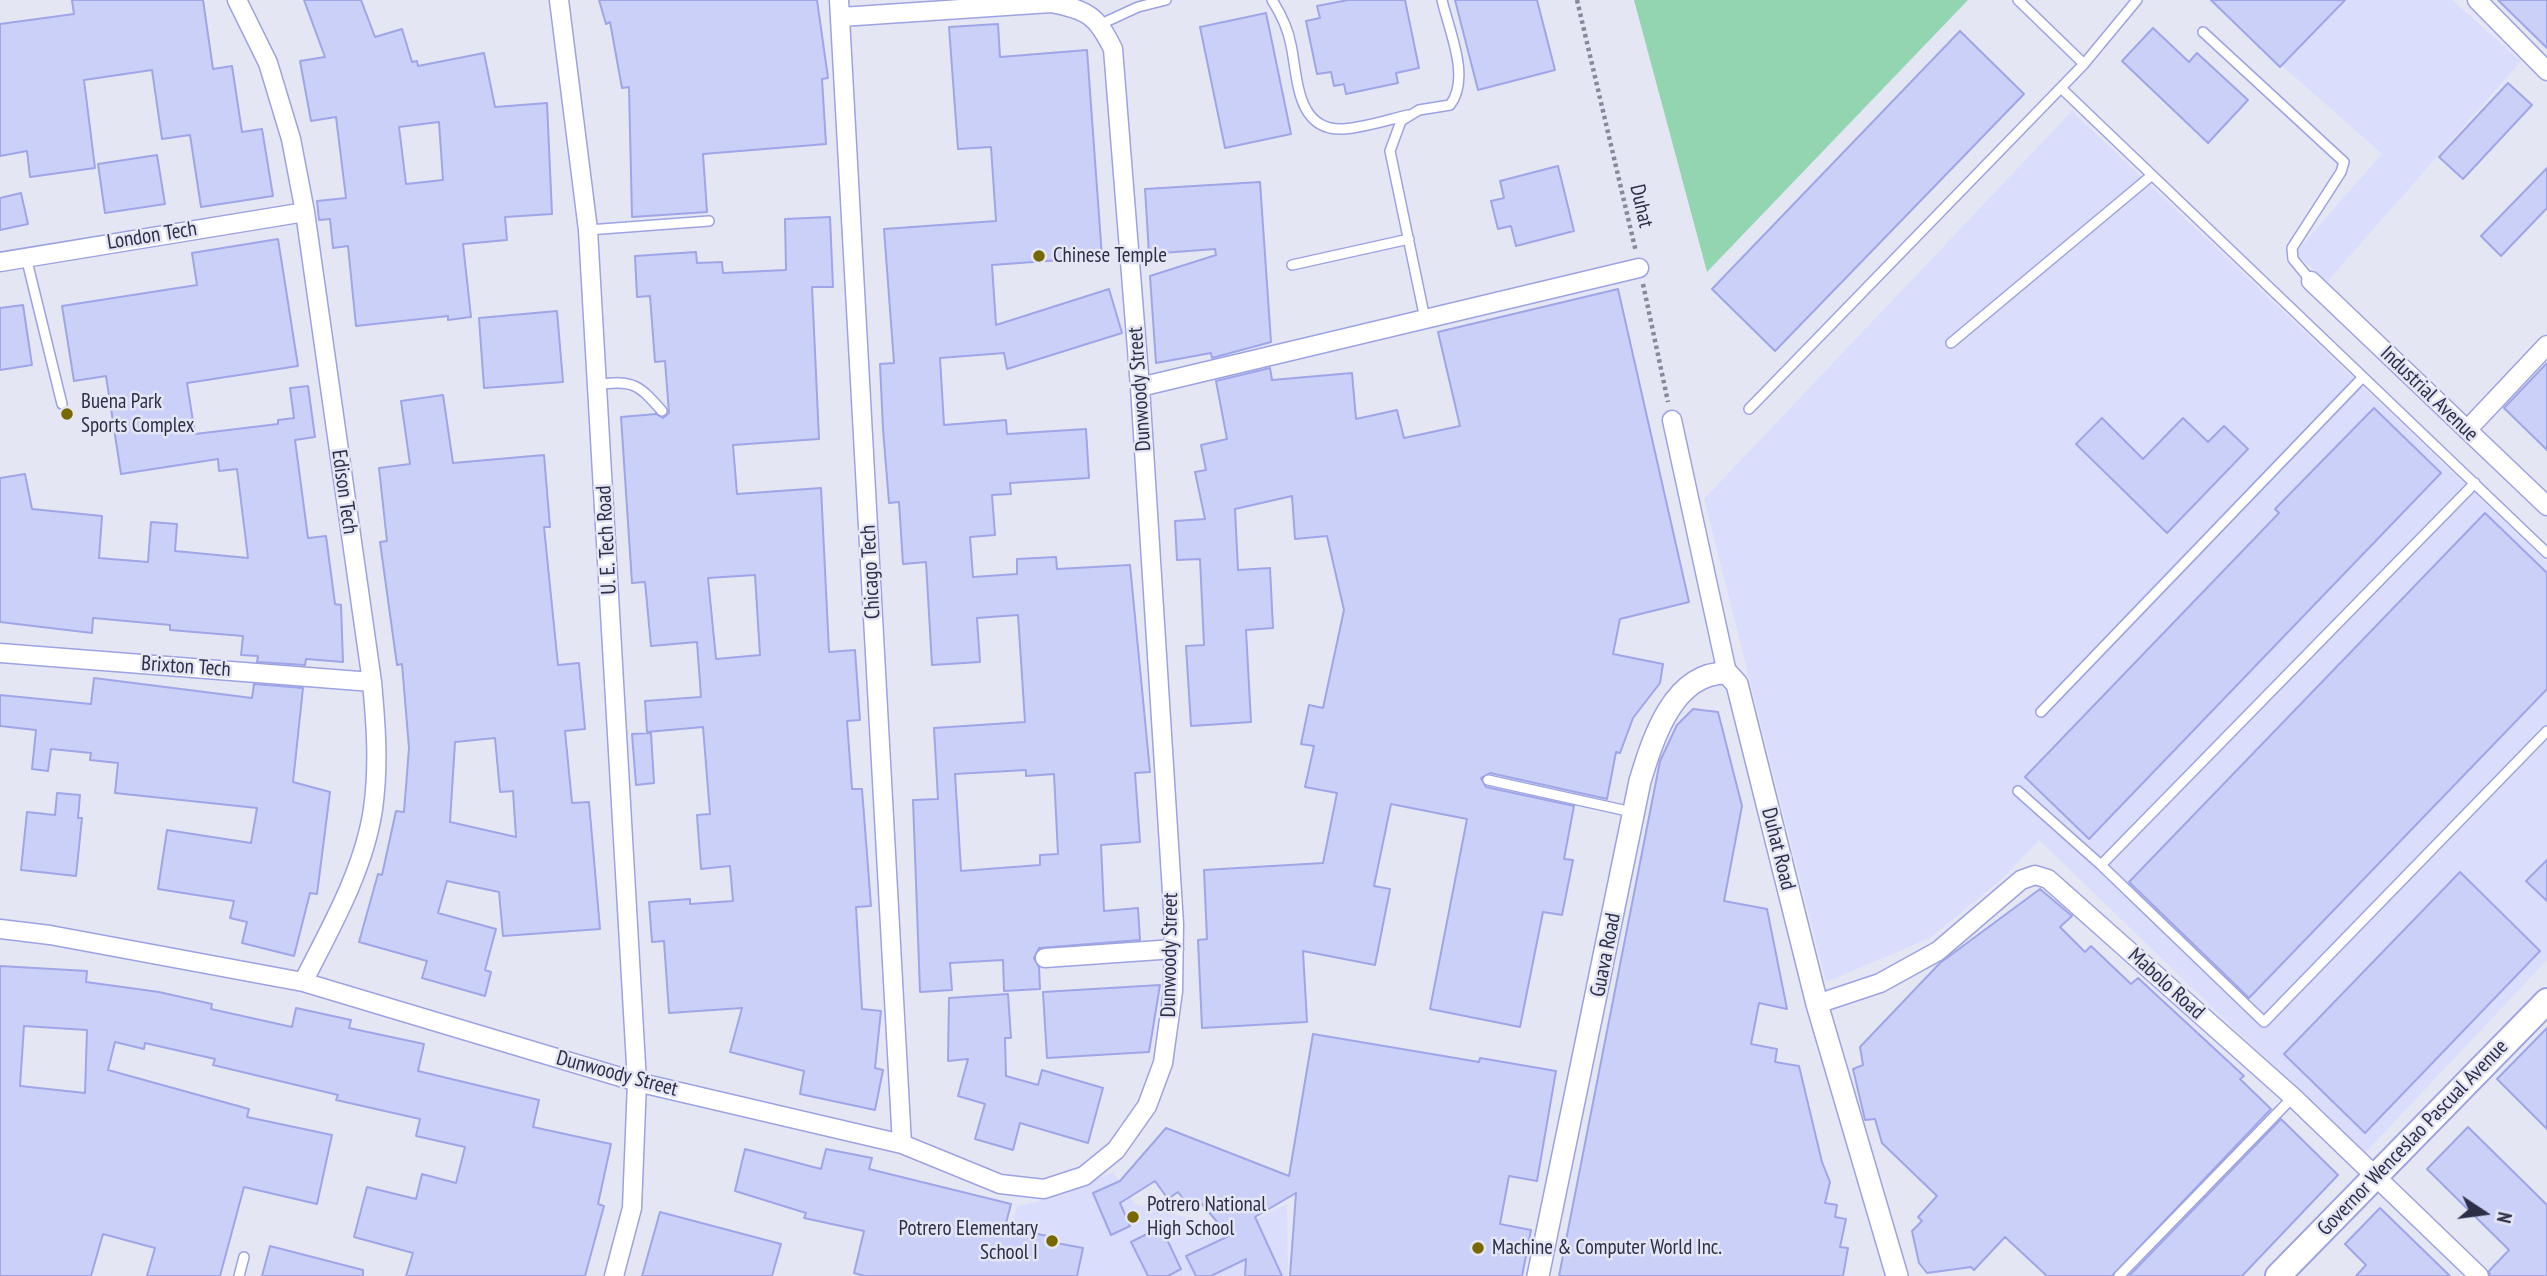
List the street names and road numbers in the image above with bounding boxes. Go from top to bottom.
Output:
street label: Duhat [1624,182,1658,230]
street label: London Tech [105,216,199,256]
street label: Dunwoody Street [1123,326,1157,452]
street label: Industrial Avenue [2375,341,2483,447]
street label: Edison Tech [326,448,362,536]
street label: U. E. Tech Road [592,485,622,595]
street label: Chicago Tech [856,524,886,620]
street label: Brixton Tech [140,651,232,683]
street label: Duhat Road [1756,805,1800,893]
street label: Dunwoody Street [1156,892,1184,1018]
street label: Guava Road [1586,911,1626,999]
street label: Mabolo Road [2123,943,2209,1025]
street label: Governor Wenceslao Pascual Avenue [2313,1035,2513,1241]
street label: Dunwoody Street [554,1046,680,1102]

